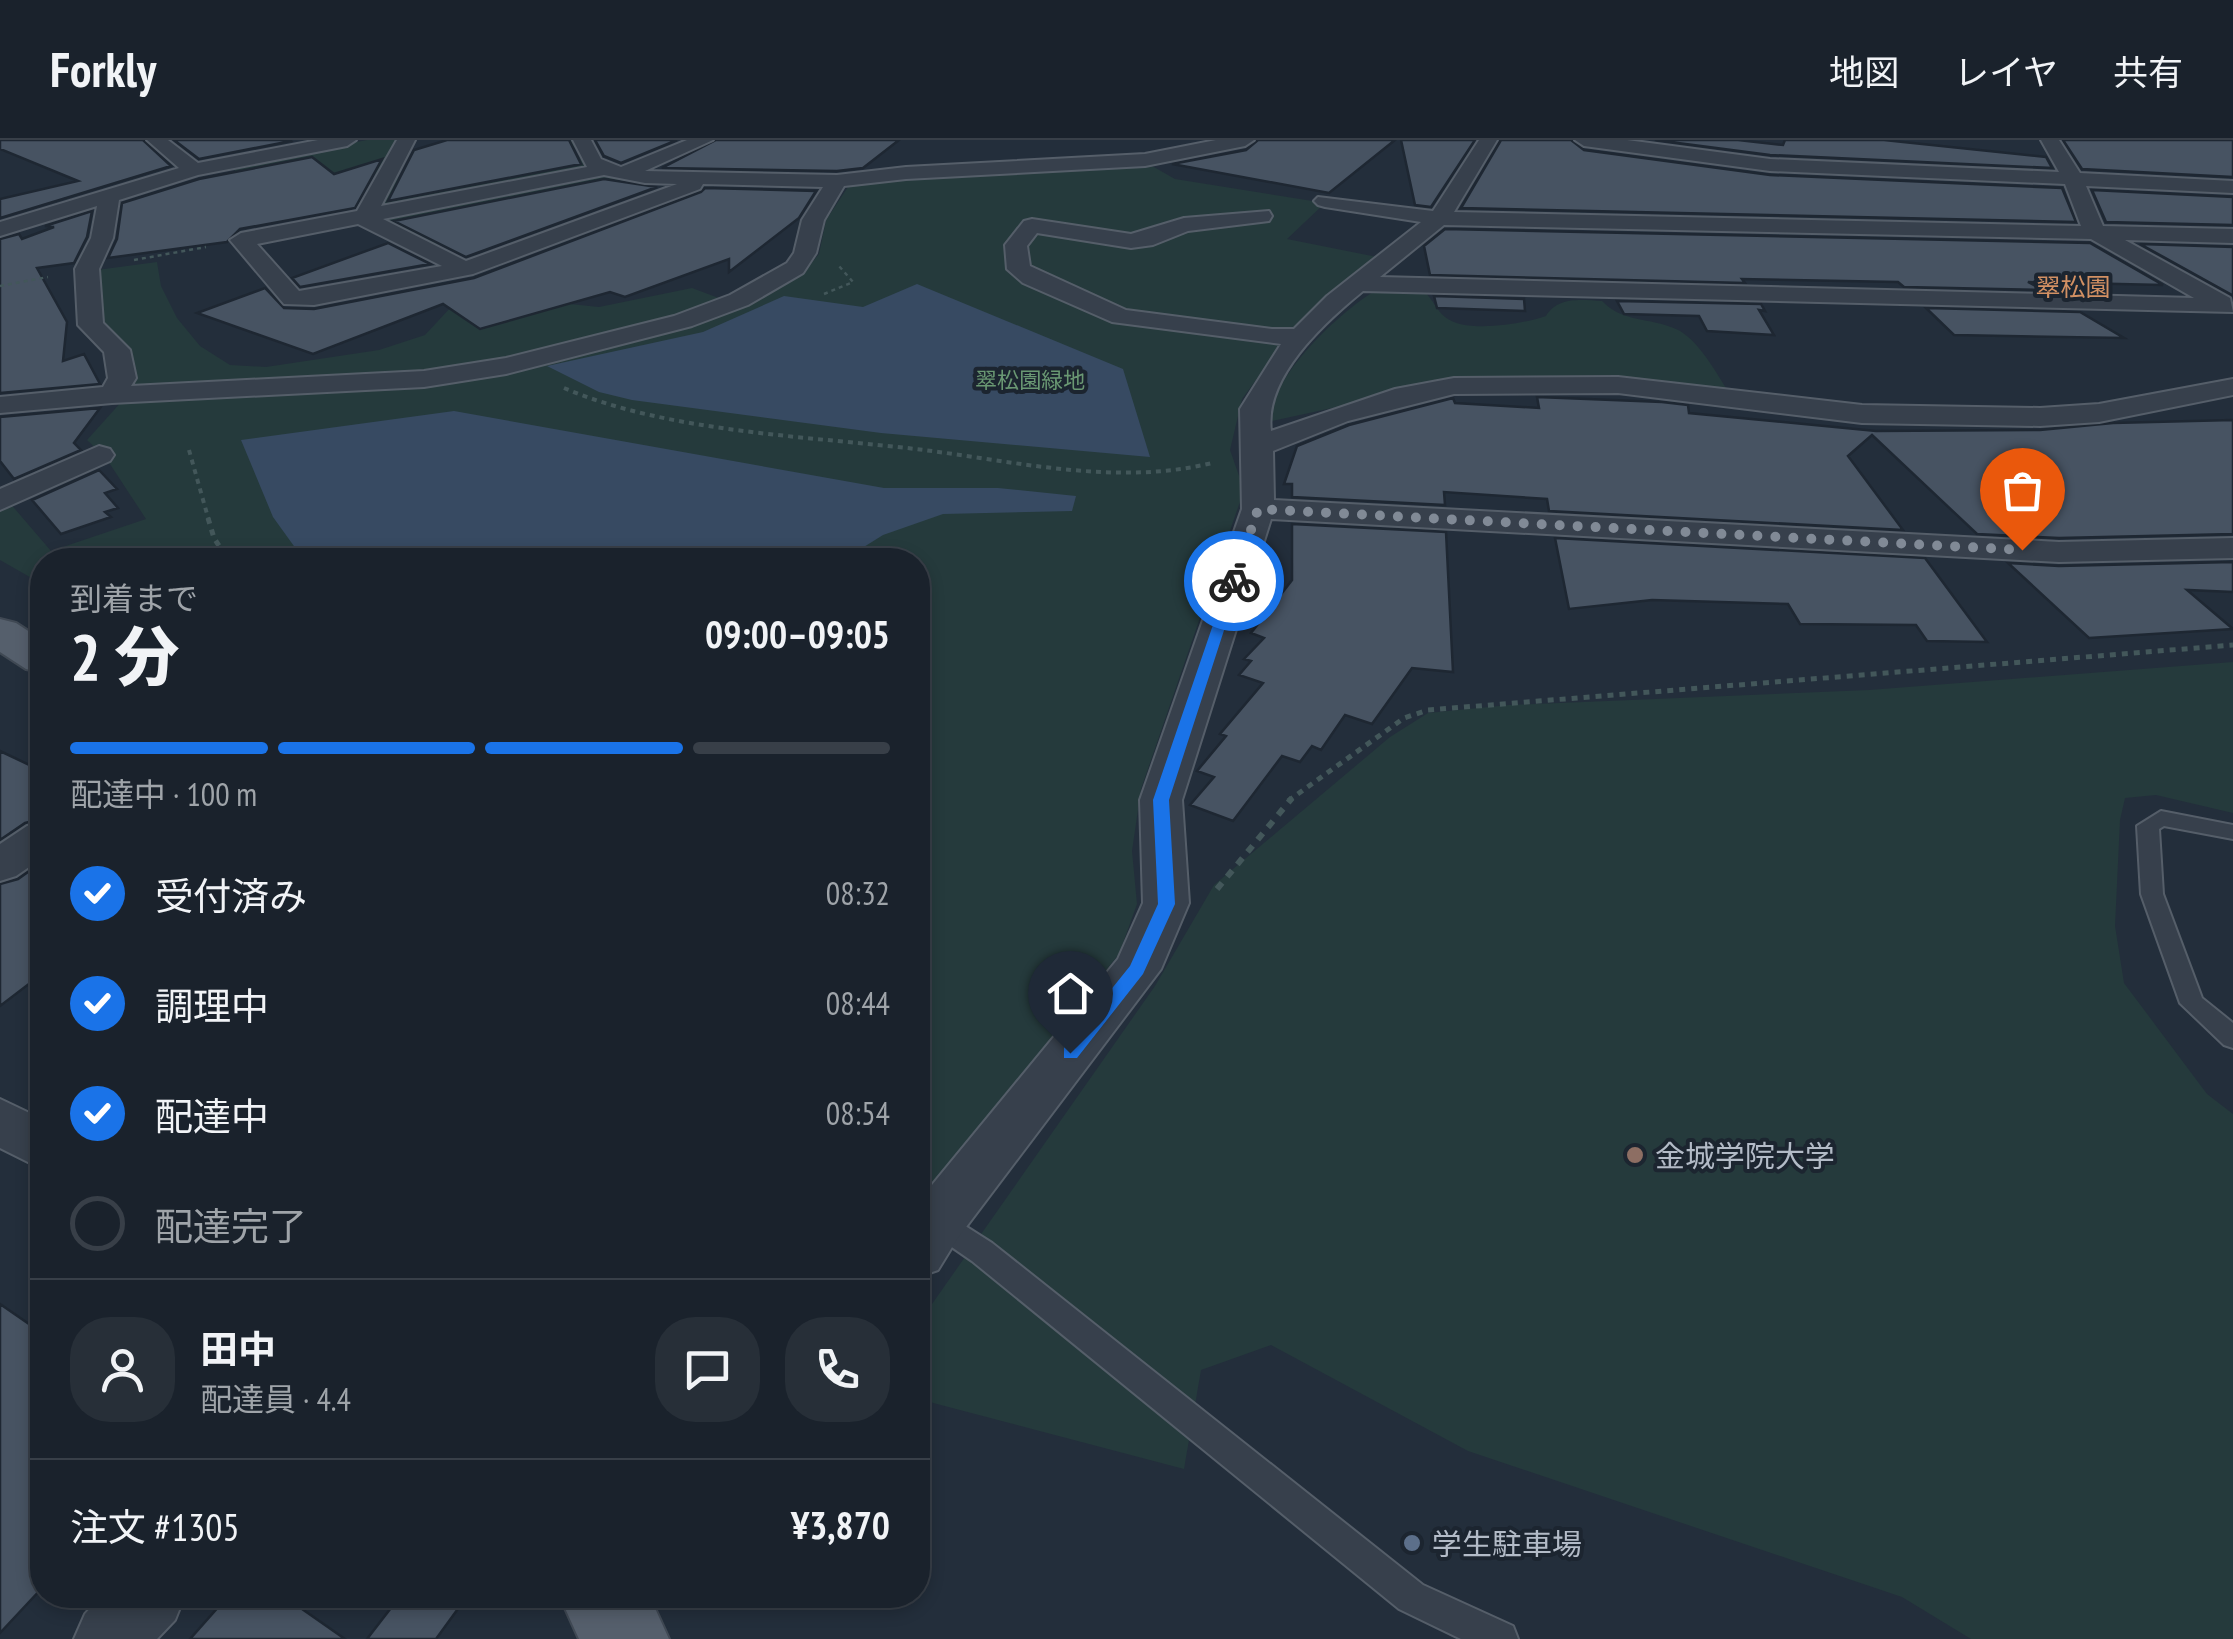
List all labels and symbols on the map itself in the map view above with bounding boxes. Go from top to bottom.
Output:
district label: 翠松園 [2035,271,2111,303]
park label: 翠松園緑地 [975,366,1085,394]
pin [1980,448,2065,551]
courier [1184,531,1284,631]
pin [1028,951,1113,1054]
place label: 金城学院大学 [1655,1136,1835,1175]
marker: 金城学院大学 [1624,1144,1646,1166]
place label: 学生駐車場 [1432,1524,1582,1563]
marker: 学生駐車場 [1401,1532,1423,1554]

